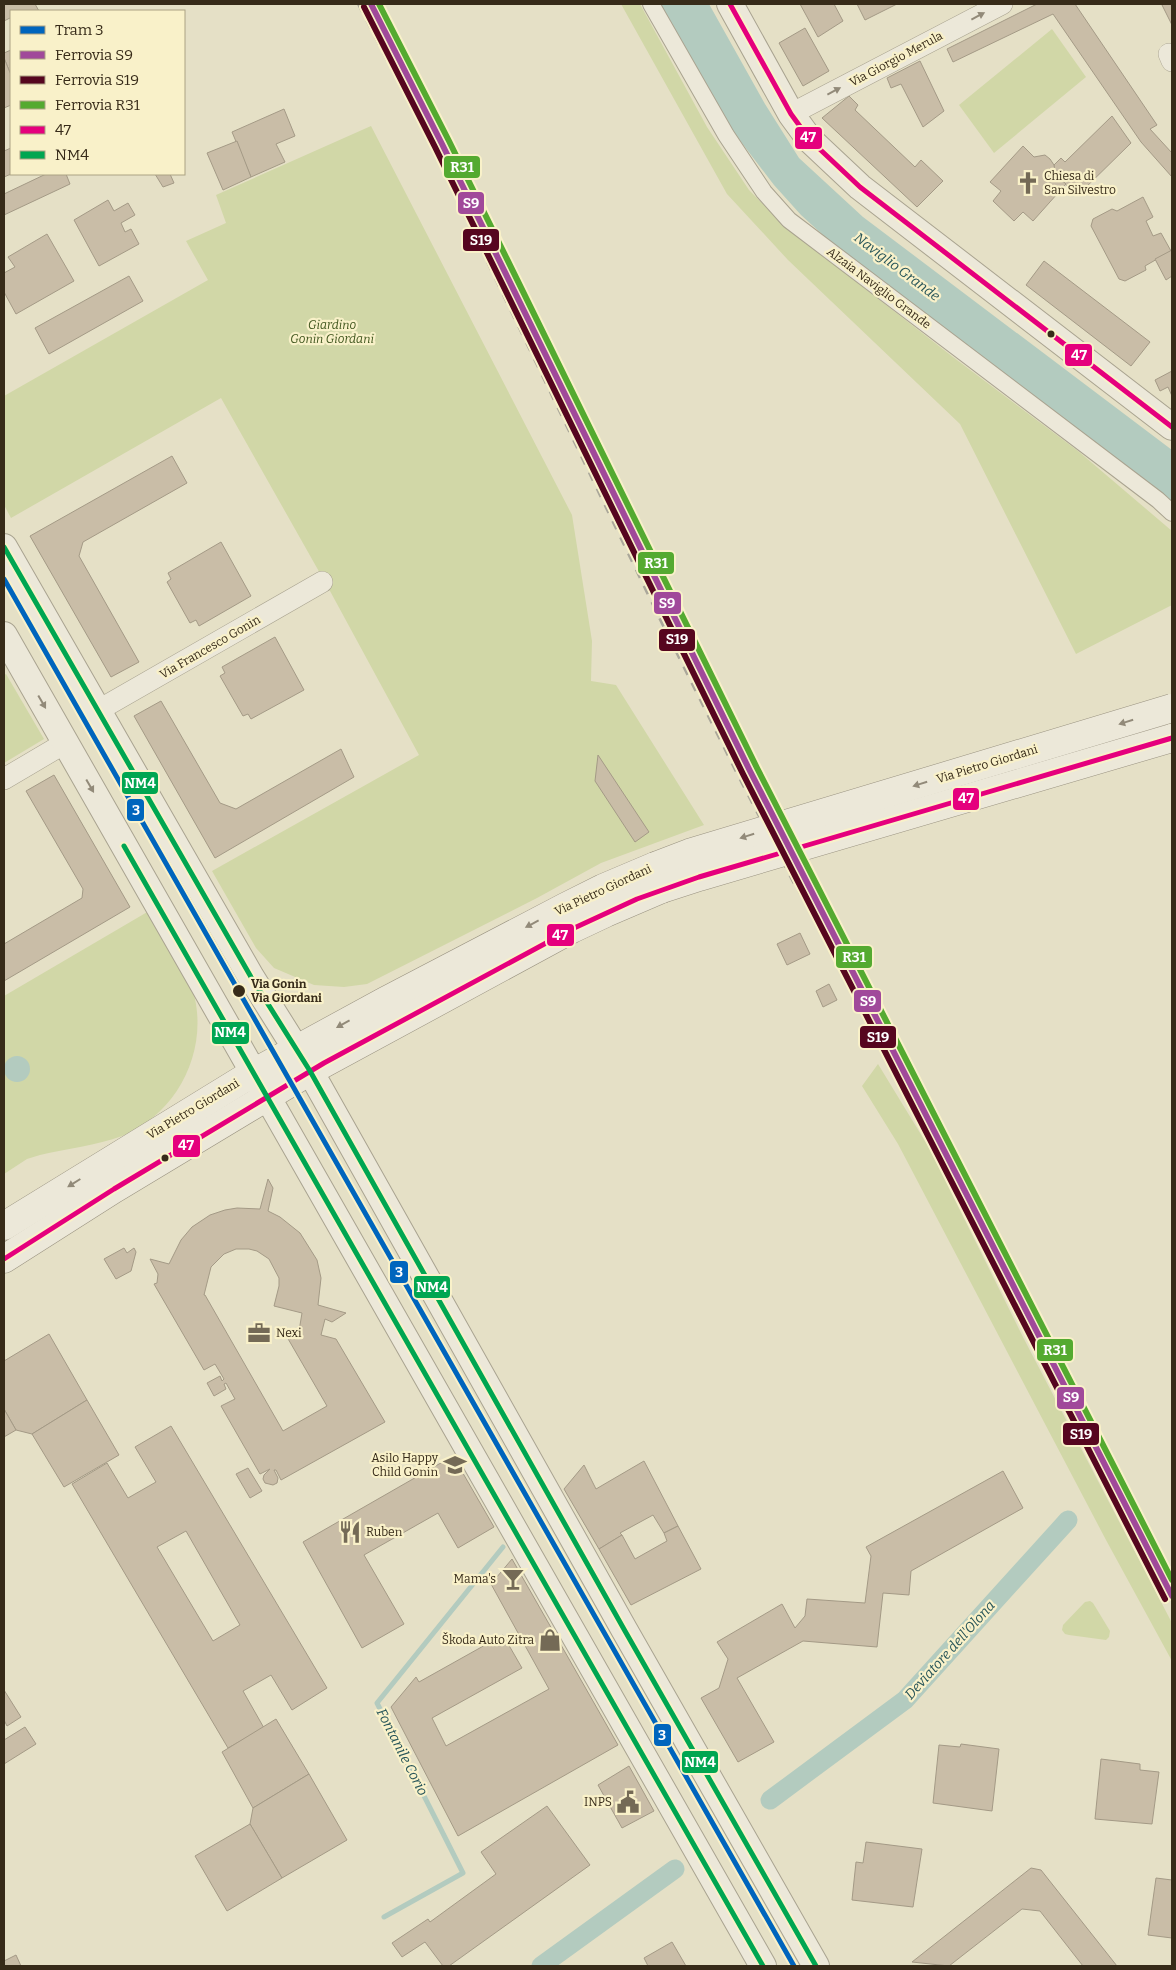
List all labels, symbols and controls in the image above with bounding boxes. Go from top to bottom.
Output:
legend [10,10,185,175]
one-way arrow [971,12,985,20]
text: Tram 3 [55,21,104,39]
street label: Via Giorgio Merula [847,28,945,89]
text: Ferrovia S9 [55,46,133,64]
text: Ferrovia S19 [55,71,139,89]
one-way arrow [827,87,841,95]
text: Ferrovia R31 [55,96,140,114]
text: 47 [55,121,72,139]
line badge: 47 [794,126,823,150]
text: 47 [800,129,816,146]
text: NM4 [55,146,89,164]
line badge: R31 [443,155,481,179]
text: R31 [450,159,474,176]
place label: Chiesa di San Silvestro [1044,169,1116,197]
church icon: Chiesa di San Silvestro [1015,170,1041,196]
line badge: S9 [457,191,485,215]
text: S9 [463,195,479,212]
line badge: S19 [462,228,500,252]
water label: Naviglio Grande [851,229,943,305]
text: S19 [470,232,492,249]
street label: Alzaia Naviglio Grande [824,244,934,332]
park label: Giardino Gonin Giordani [290,318,374,346]
unlabelled marker [1046,329,1056,339]
line badge: 47 [1064,343,1093,367]
text: 47 [1071,347,1087,364]
line badge: R31 [637,551,675,575]
text: R31 [644,555,668,572]
line badge: S9 [653,591,682,615]
text: S9 [659,595,675,612]
street label: Via Francesco Gonin [157,612,263,681]
line badge: S19 [658,628,696,652]
text: S19 [666,631,688,648]
one-way arrow [37,695,46,708]
one-way arrow [1118,718,1133,726]
street label: Via Pietro Giordani [935,742,1040,786]
line badge: NM4 [121,771,159,795]
text: NM4 [124,775,156,792]
one-way arrow [85,779,94,792]
one-way arrow [912,780,927,788]
line badge: 47 [952,787,980,811]
text: 47 [958,790,974,807]
line badge: 3 [126,798,145,822]
text: 3 [132,802,140,819]
one-way arrow [740,832,755,840]
street label: Via Pietro Giordani [552,861,654,919]
one-way arrow [525,920,539,928]
line badge: 47 [546,923,575,947]
text: 47 [552,927,568,944]
line badge: R31 [835,945,873,969]
text: R31 [842,949,866,966]
place label: Via Gonin Via Giordani [251,977,322,1005]
marker: Via Gonin Via Giordani [231,983,247,999]
line badge: S9 [853,989,882,1013]
text: S9 [860,993,876,1010]
one-way arrow [335,1020,350,1028]
line badge: NM4 [211,1021,250,1045]
text: NM4 [214,1024,246,1041]
line badge: S19 [859,1025,897,1049]
text: S19 [867,1029,889,1046]
street label: Via Pietro Giordani [144,1076,242,1142]
line badge: 47 [172,1134,201,1158]
text: 47 [178,1137,194,1154]
unlabelled marker [160,1153,170,1163]
one-way arrow [67,1178,81,1187]
line badge: 3 [389,1260,409,1284]
text: 3 [395,1264,403,1281]
line badge: NM4 [413,1275,451,1299]
text: NM4 [416,1279,448,1296]
office icon: Nexi [246,1320,272,1346]
place label: Nexi [276,1326,302,1340]
line badge: R31 [1036,1338,1074,1362]
text: R31 [1043,1342,1067,1359]
line badge: S9 [1056,1386,1085,1410]
text: S9 [1063,1389,1079,1406]
line badge: S19 [1062,1422,1100,1446]
text: S19 [1070,1426,1092,1443]
place label: Asilo Happy Child Gonin [371,1451,439,1479]
school or university icon: Asilo Happy Child Gonin [442,1452,468,1478]
restaurant icon: Ruben [337,1519,363,1545]
place label: Ruben [366,1525,403,1539]
bar icon: Mama's [500,1566,526,1592]
place label: Mama's [454,1572,496,1586]
water label: Deviatore dell'Olona [901,1597,999,1703]
shop icon: Škoda Auto Zitra [537,1627,563,1653]
place label: Škoda Auto Zitra [442,1632,534,1647]
water label: Fontanile Corio [373,1705,431,1799]
line badge: 3 [653,1723,672,1747]
text: 3 [658,1727,666,1744]
line badge: NM4 [681,1750,719,1774]
text: NM4 [684,1754,716,1771]
public building icon: INPS [615,1789,641,1815]
place label: INPS [584,1795,612,1809]

